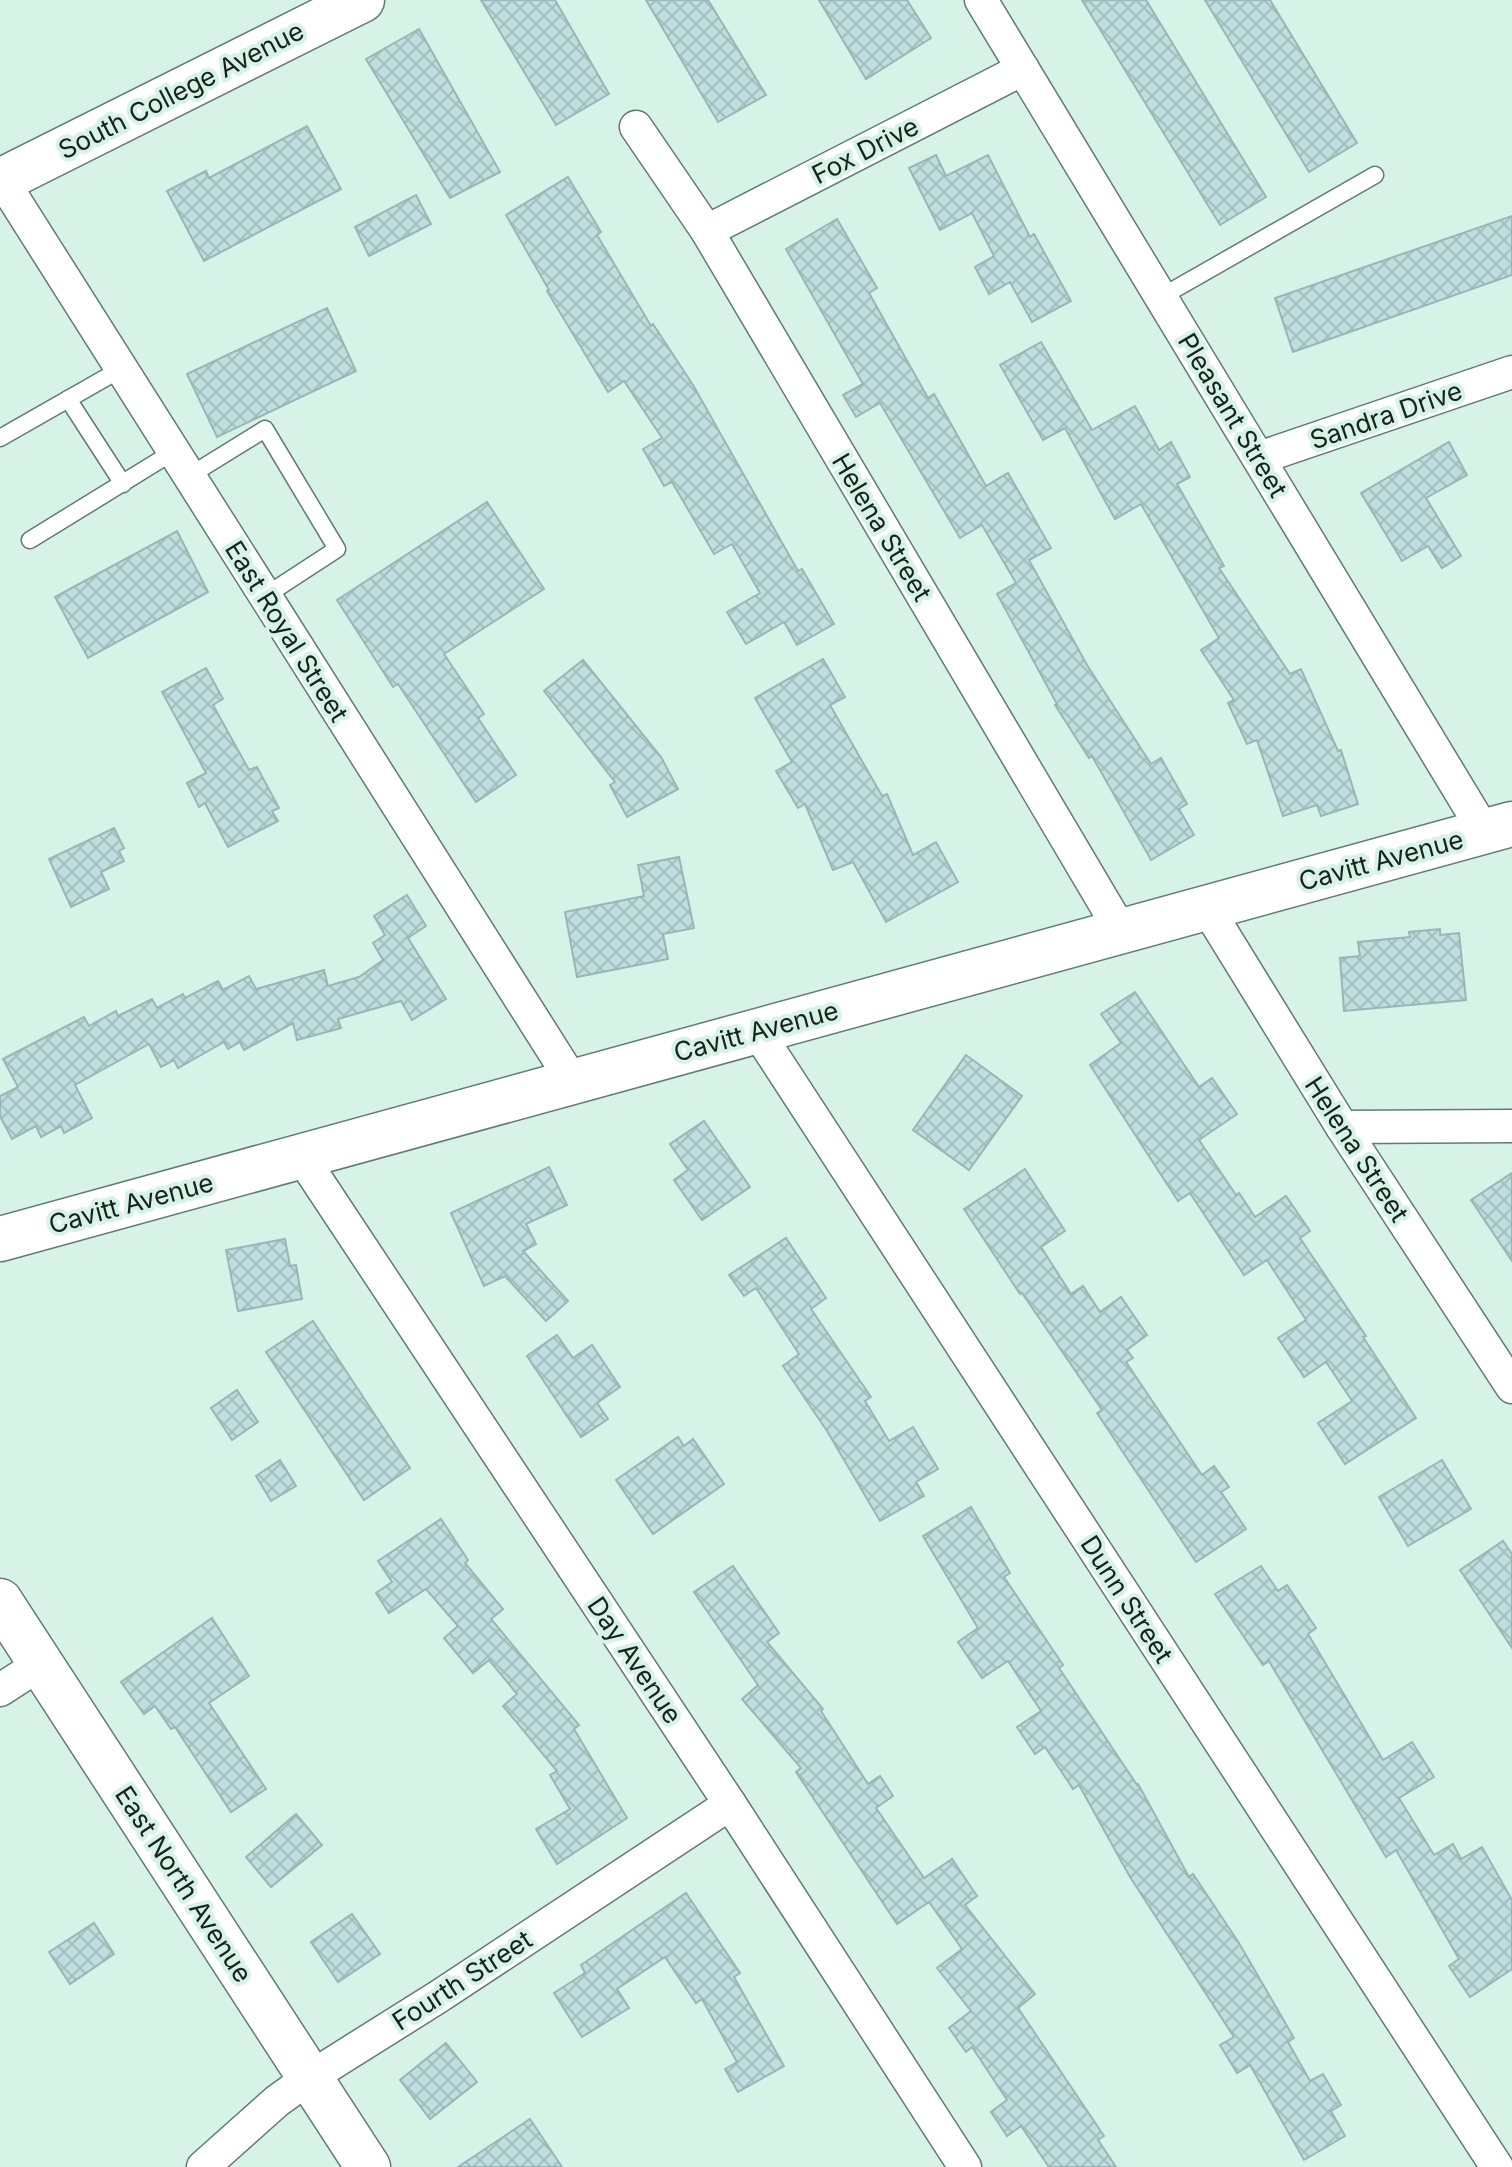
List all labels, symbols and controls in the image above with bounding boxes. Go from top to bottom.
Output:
street label: South College Avenue [53,15,309,165]
street label: Fox Drive [807,110,923,190]
street label: Pleasant Street [1172,327,1294,503]
street label: Sandra Drive [1306,374,1466,456]
street label: Helena Street [826,448,938,606]
street label: East Royal Street [219,535,355,727]
street label: Cavitt Avenue [1295,823,1467,897]
street label: Cavitt Avenue [670,994,842,1068]
street label: Helena Street [1299,1071,1415,1227]
street label: Cavitt Avenue [45,1166,217,1240]
street label: Dunn Street [1074,1530,1180,1668]
street label: Day Avenue [581,1591,689,1729]
street label: East North Avenue [109,1780,259,1988]
street label: Fourth Street [386,1923,538,2037]

